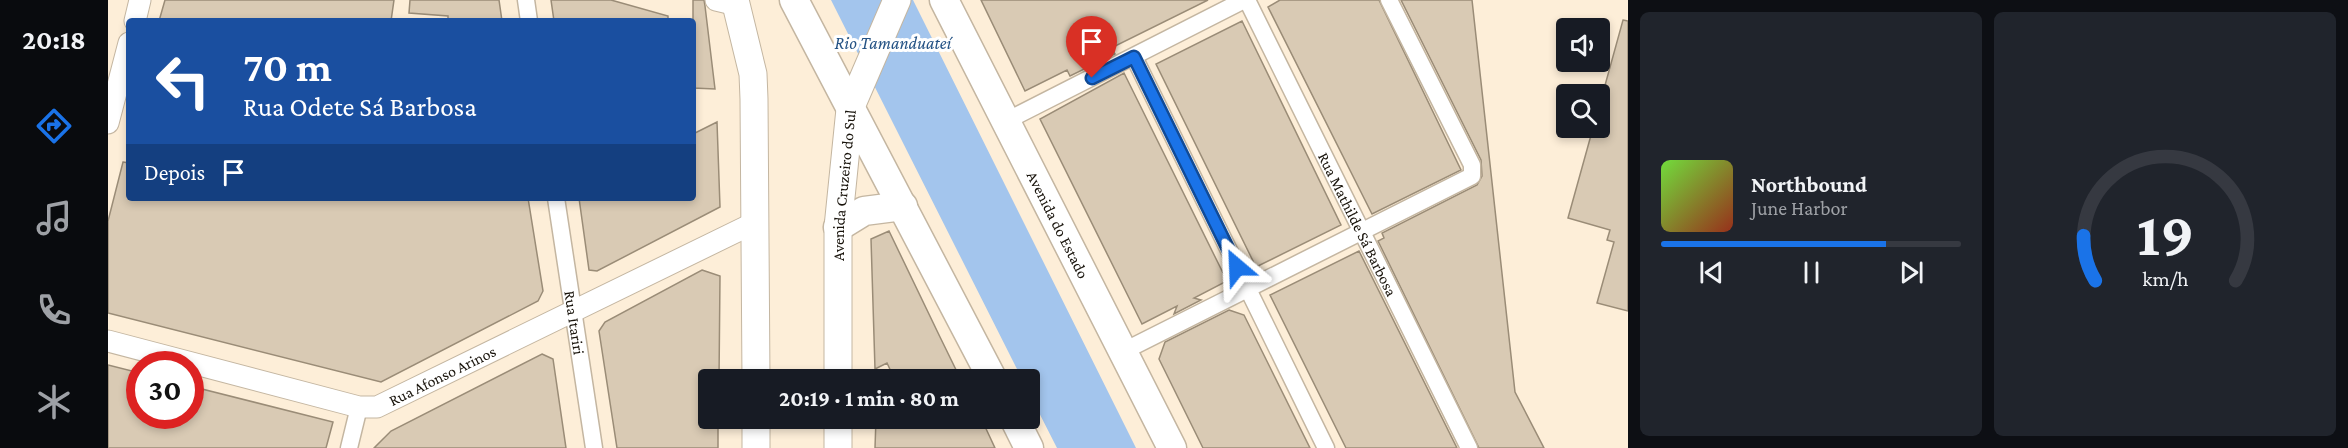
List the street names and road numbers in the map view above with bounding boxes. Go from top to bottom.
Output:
street label: Avenida Cruzeiro do Sul [830,109,858,261]
street label: Rua Mathilde Sá Barbosa [1315,149,1401,299]
street label: Avenida do Estado [1024,168,1093,281]
street label: Rua Itariri [562,289,588,356]
street label: Rua Afonso Arinos [386,342,498,408]

